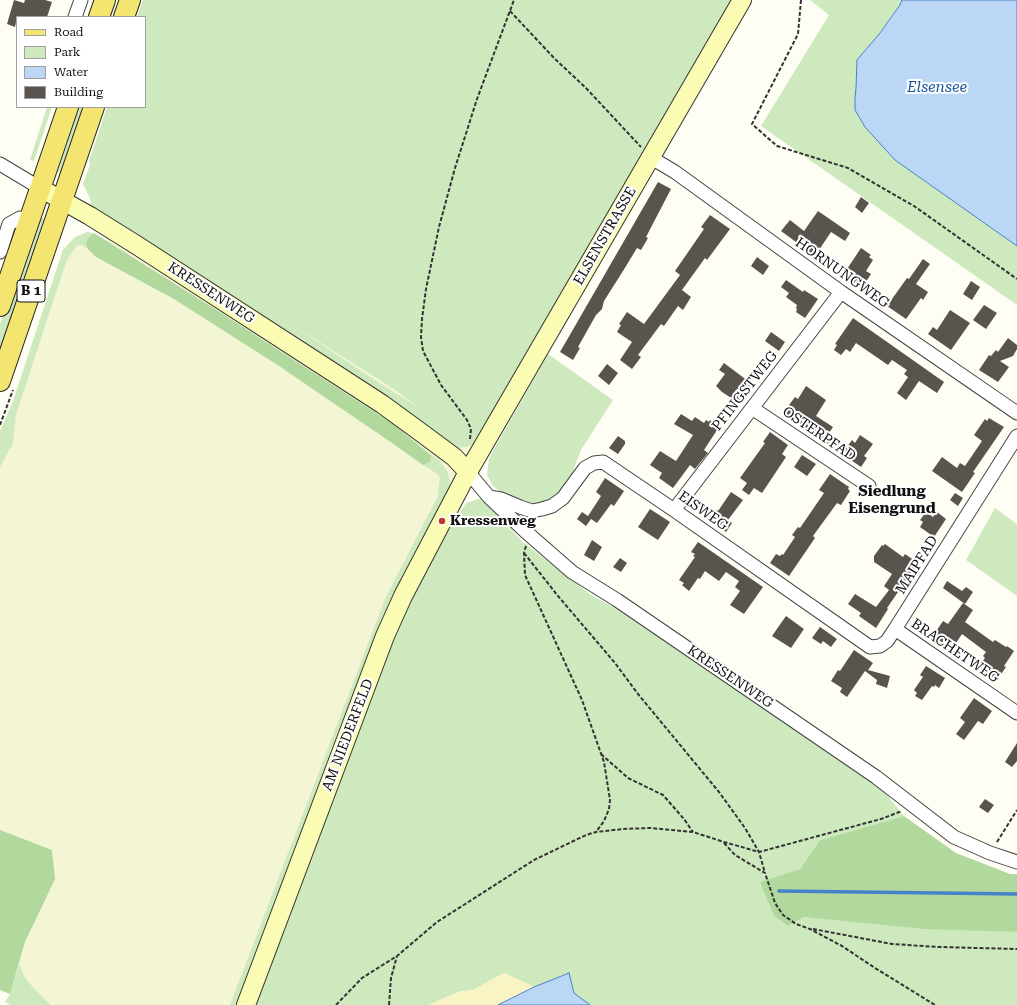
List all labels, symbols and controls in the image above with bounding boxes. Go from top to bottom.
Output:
legend [16,16,146,108]
text: Road [54,25,83,39]
text: Park [54,45,80,59]
text: Water [54,65,88,79]
water label: Elsensee [907,79,967,97]
text: Building [54,85,103,99]
street label: ELSENSTRASSE [570,184,640,288]
street label: HORNUNGWEG [792,234,892,312]
street label: KRESSENWEG [164,259,258,327]
road number: B 1 [17,280,45,302]
street label: PFINGSTWEG [709,348,781,434]
street label: OSTERPFAD [779,403,859,465]
district label: Siedlung Eisengrund [848,483,936,518]
street label: EISWEG [675,488,731,534]
place label: Kressenweg [450,513,536,529]
marker: Kressenweg [437,516,447,526]
street label: MAIPFAD [892,533,942,597]
street label: BRACHETWEG [908,615,1002,687]
street label: KRESSENWEG [684,642,776,712]
street label: AM NIEDERFELD [319,677,377,793]

